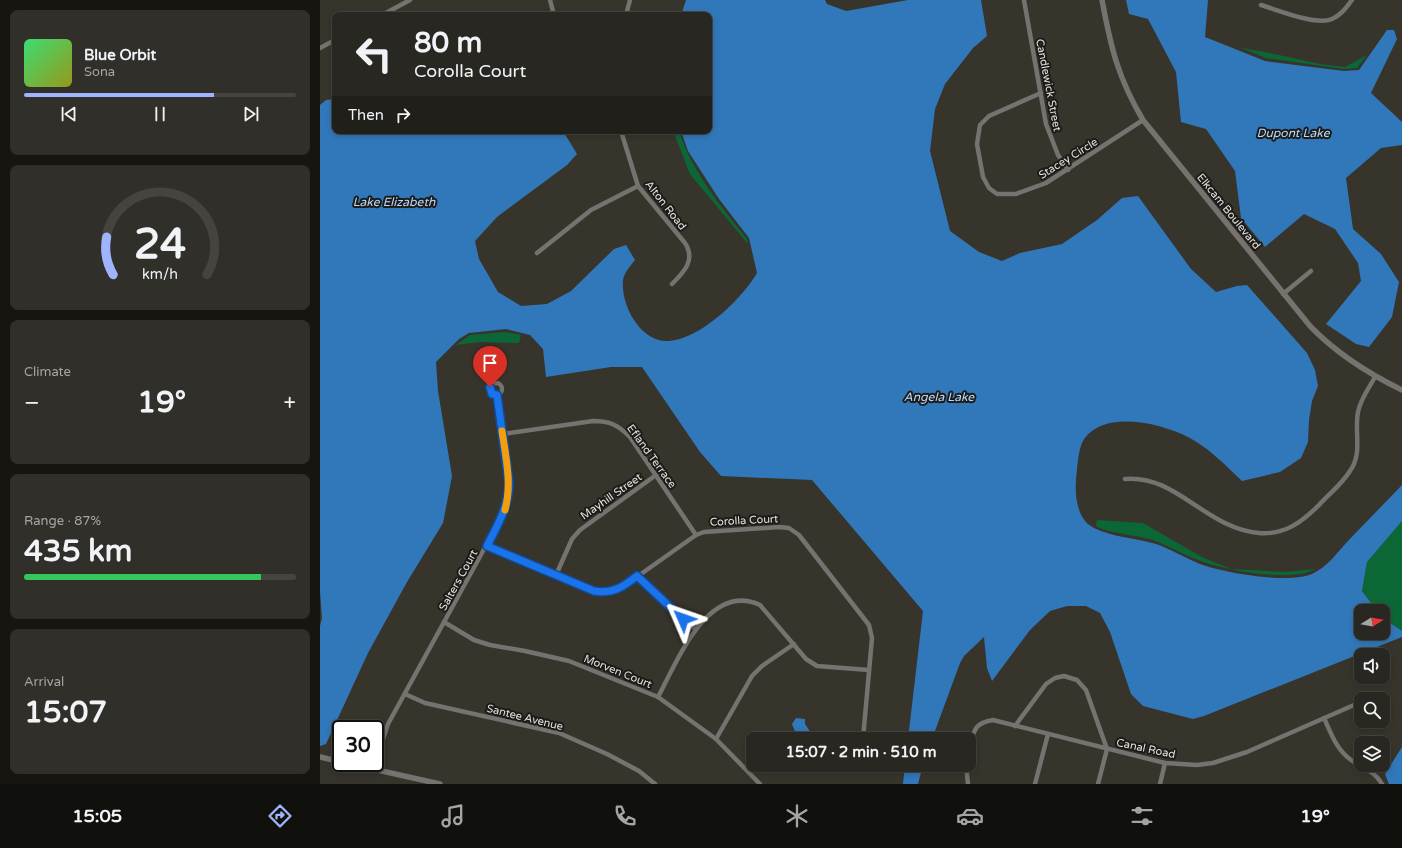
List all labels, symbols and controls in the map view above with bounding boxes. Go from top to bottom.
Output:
text: 80 m [414,26,482,60]
icon: left [348,28,400,80]
street label: Candlewick Street [1033,38,1064,132]
text: Blue Orbit [84,46,156,64]
text: Corolla Court [414,60,526,82]
text: Sona [84,64,115,80]
icon: previous [58,103,80,125]
icon: pause [149,103,171,125]
icon: next [240,103,262,125]
icon: right [392,104,414,126]
text: Then [348,106,384,124]
water label: Dupont Lake [1257,126,1331,140]
street label: Stacey Circle [1036,135,1100,182]
street label: Elkcam Boulevard [1194,171,1263,252]
street label: Alton Road [642,178,689,233]
water label: Lake Elizabeth [353,195,436,209]
text: 24 [134,220,186,270]
text: km/h [142,266,178,283]
pin [473,346,507,387]
icon: arrive [479,352,501,374]
text: Climate [24,364,71,380]
text: 19° [137,384,186,421]
text: − [24,390,40,416]
text: + [284,390,296,416]
water label: Angela Lake [904,390,975,404]
street label: Efland Terrace [624,422,679,491]
street label: Mayhill Street [578,470,644,522]
street label: Corolla Court [709,512,779,529]
text: Range · 87% [24,513,101,529]
text: 435 km [24,533,132,570]
street label: Salters Court [436,547,481,613]
position arrow [662,598,704,640]
north arrow [1354,604,1390,640]
map controls [1354,604,1390,772]
button: sound [1354,648,1390,684]
street label: Morven Court [582,652,654,691]
text: Arrival [24,674,64,690]
button: search [1354,692,1390,728]
text: 15:07 [24,694,107,731]
street label: Santee Avenue [485,702,564,733]
speed limit sign: 30 [332,720,384,772]
street label: Canal Road [1115,736,1177,761]
button: layers [1354,736,1390,772]
text: 15:07 · 2 min · 510 m [786,743,936,761]
icon: directions [266,802,294,830]
icon: music [439,802,467,830]
icon: phone [611,802,639,830]
icon: climate [783,802,811,830]
icon: car [956,802,984,830]
icon: filters [1128,802,1156,830]
text: 15:05 [72,805,122,827]
text: 19° [1300,805,1330,827]

